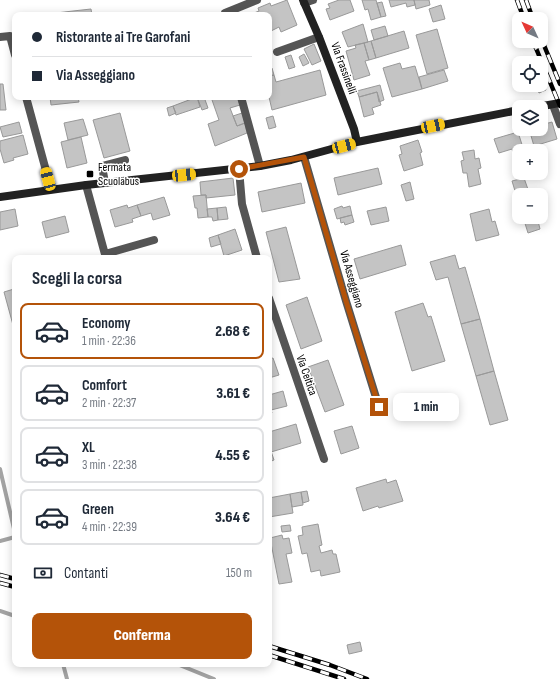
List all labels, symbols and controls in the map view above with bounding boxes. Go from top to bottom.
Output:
north arrow [512,12,548,48]
map controls [512,12,548,224]
text: Ristorante ai Tre Garofani [56,28,190,47]
street label: Via Frassinelli [327,40,360,96]
button: locate [512,56,548,92]
text: Via Asseggiano [56,66,135,85]
button: layers [512,100,548,136]
car [420,118,446,134]
car [331,137,357,155]
button: + [512,144,548,180]
place label: Fermata Scuolabus [98,160,139,189]
route start [230,160,248,178]
car [39,166,57,192]
car [171,168,197,182]
marker: Fermata Scuolabus [85,169,95,179]
button: − [512,188,548,224]
street label: Via Asseggiano [336,249,367,310]
text: Scegli la corsa [32,268,122,289]
icon: car [34,313,70,349]
text: Economy [82,314,131,333]
text: 2.68 € [215,322,250,341]
text: 1 min · 22:36 [82,333,136,349]
street label: Via Celtica [293,353,321,398]
icon: car [34,375,70,411]
text: Comfort [82,376,127,395]
text: 3.61 € [216,384,250,403]
callout: 1 min [393,393,459,421]
text: 2 min · 22:37 [82,395,136,411]
route end [370,398,388,416]
text: 1 min [414,399,438,415]
icon: car [34,437,70,473]
text: XL [82,438,95,457]
text: 4.55 € [215,446,250,465]
text: 3 min · 22:38 [82,457,137,473]
icon: car [34,499,70,535]
text: Green [82,500,114,519]
text: 3.64 € [215,508,250,527]
text: 4 min · 22:39 [82,519,137,535]
icon: cash [32,562,54,584]
text: Contanti [64,564,108,583]
text: 150 m [226,565,252,581]
button: Conferma [32,613,252,659]

